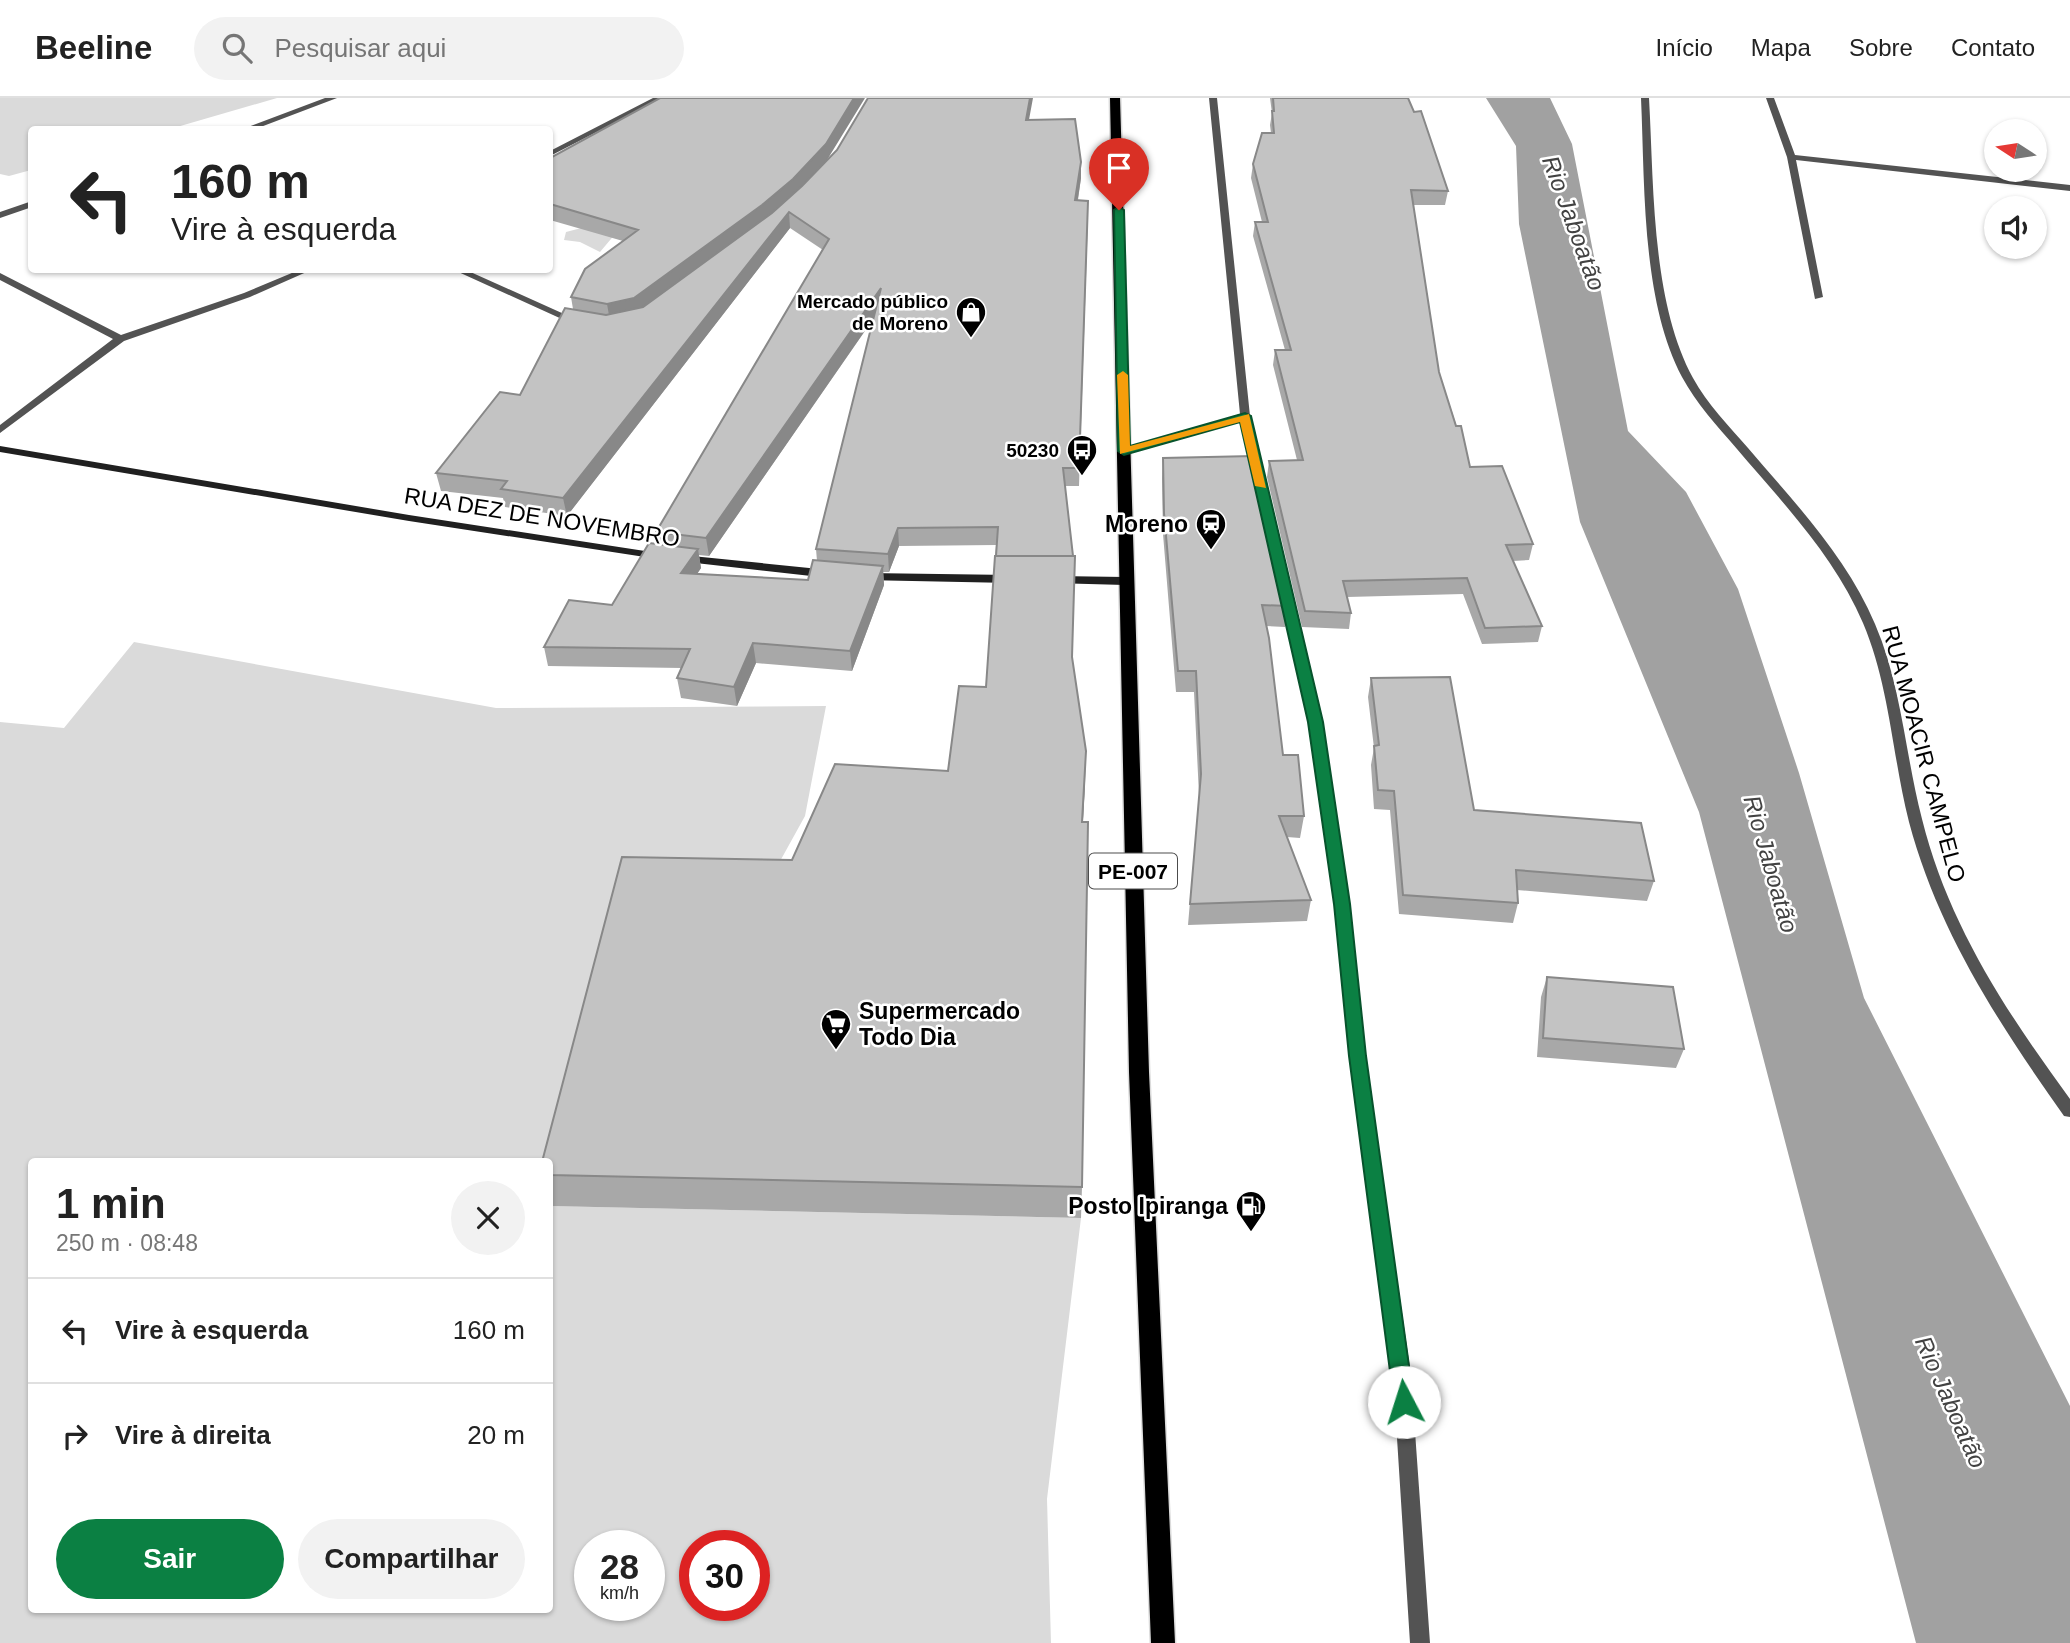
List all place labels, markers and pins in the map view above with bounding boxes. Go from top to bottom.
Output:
pin [1089,138,1149,210]
place label: Mercado público de Moreno [797,291,948,334]
shop icon: Mercado público de Moreno [954,295,988,339]
bus stop icon: 50230 [1065,433,1099,477]
place label: 50230 [1006,440,1059,461]
station icon: Moreno [1194,507,1228,551]
place label: Moreno [1105,511,1188,537]
place label: Supermercado Todo Dia [859,998,1020,1050]
supermarket icon: Supermercado Todo Dia [819,1007,853,1051]
fuel station icon: Posto Ipiranga [1234,1189,1268,1233]
place label: Posto Ipiranga [1068,1193,1228,1219]

